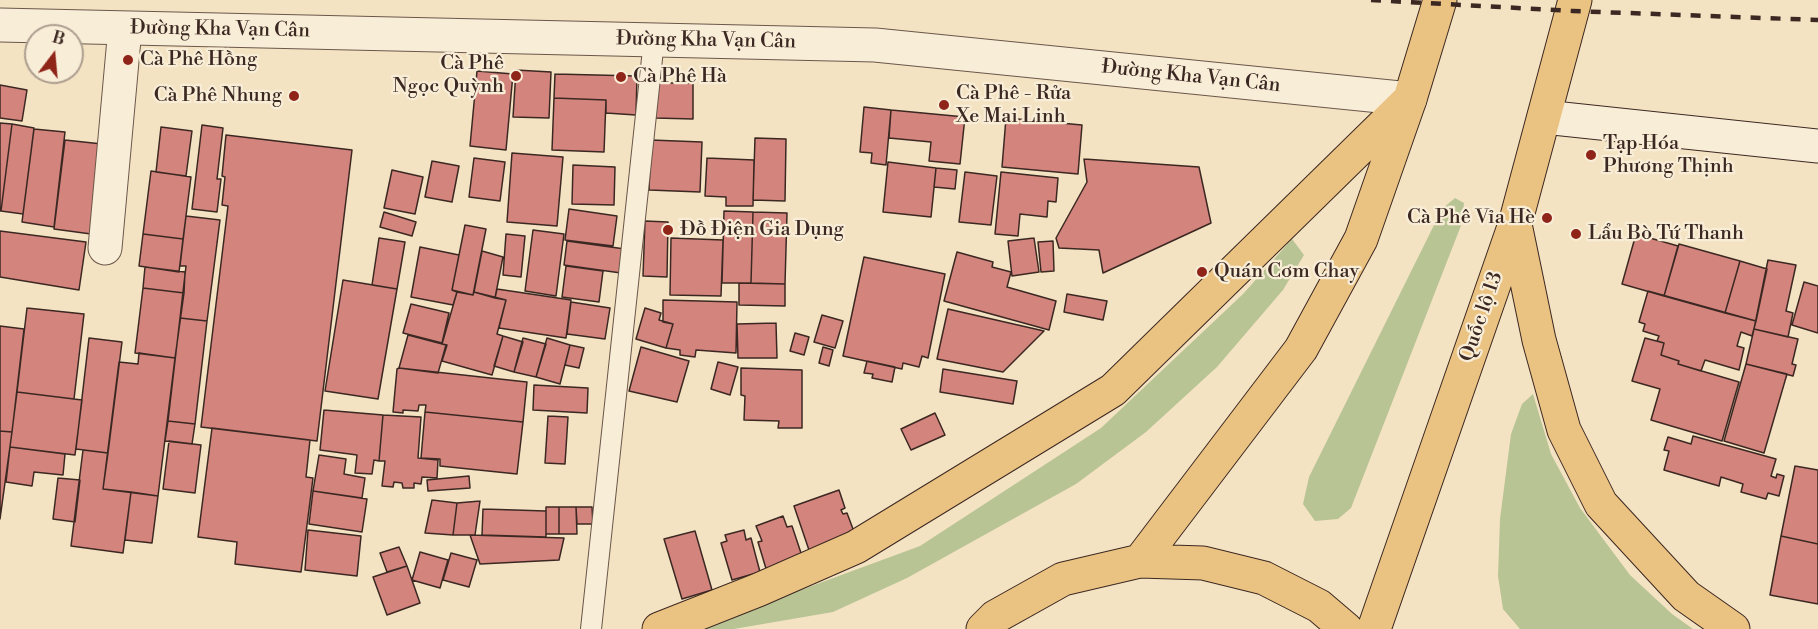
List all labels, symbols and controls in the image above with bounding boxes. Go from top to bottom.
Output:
street label: Đường Kha Vạn Cân [130,16,310,44]
north arrow [24,24,84,84]
text: B [50,27,67,50]
street label: Đường Kha Vạn Cân [616,27,796,55]
place label: Cà Phê Hồng [140,48,257,72]
place label: Cà Phê Ngọc Quỳnh [393,52,504,99]
marker: Cà Phê Hồng [121,53,135,67]
street label: Đường Kha Vạn Cân [1100,56,1282,98]
place label: Cà Phê Hà [633,65,727,89]
marker: Cà Phê Ngọc Quỳnh [509,69,523,83]
marker: Cà Phê Hà [614,70,628,84]
place label: Cà Phê - Rửa Xe Mai Linh [956,82,1071,129]
place label: Cà Phê Nhung [154,84,282,108]
marker: Cà Phê Nhung [287,89,301,103]
marker: Cà Phê - Rửa Xe Mai Linh [937,98,951,112]
place label: Tạp Hóa Phương Thịnh [1603,132,1734,179]
marker: Tạp Hóa Phương Thịnh [1584,148,1598,162]
place label: Cà Phê Vỉa Hè [1407,206,1535,230]
marker: Cà Phê Vỉa Hè [1540,211,1554,225]
place label: Đồ Điện Gia Dụng [680,218,844,242]
place label: Lẩu Bò Tứ Thanh [1588,222,1744,246]
marker: Đồ Điện Gia Dụng [661,223,675,237]
marker: Lẩu Bò Tứ Thanh [1569,227,1583,241]
place label: Quán Cơm Chay [1214,260,1359,284]
marker: Quán Cơm Chay [1195,265,1209,279]
street label: Quốc lộ 13 [1455,269,1509,365]

